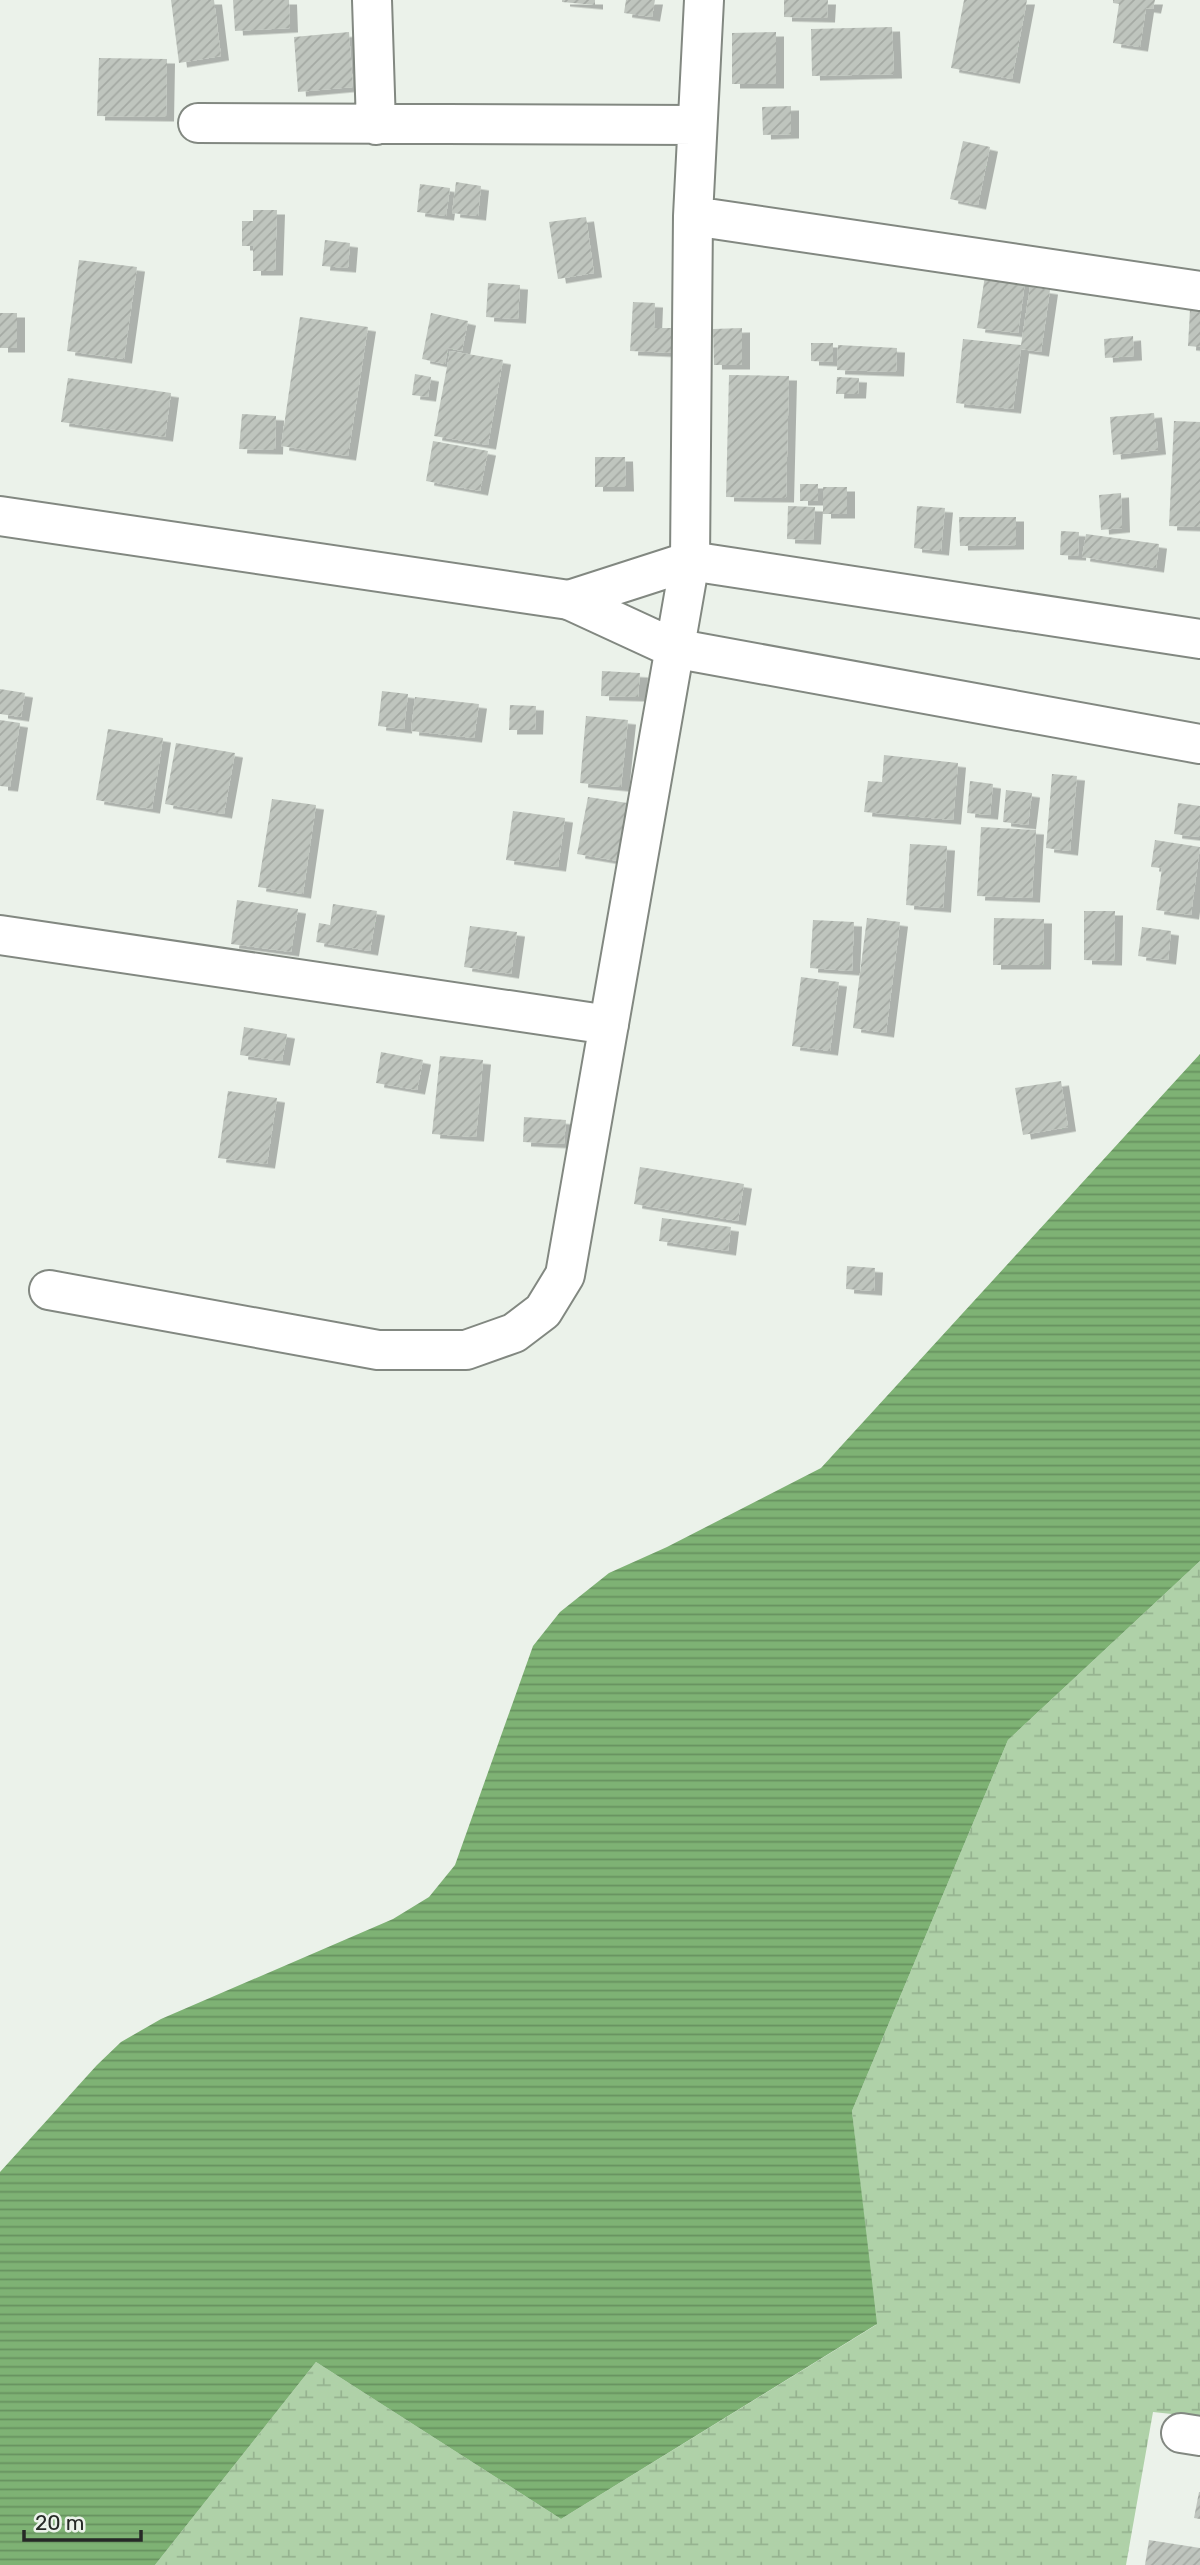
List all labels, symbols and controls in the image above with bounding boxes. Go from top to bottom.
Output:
scale bar [24,2498,142,2542]
text: 20 m [35,2510,84,2535]

